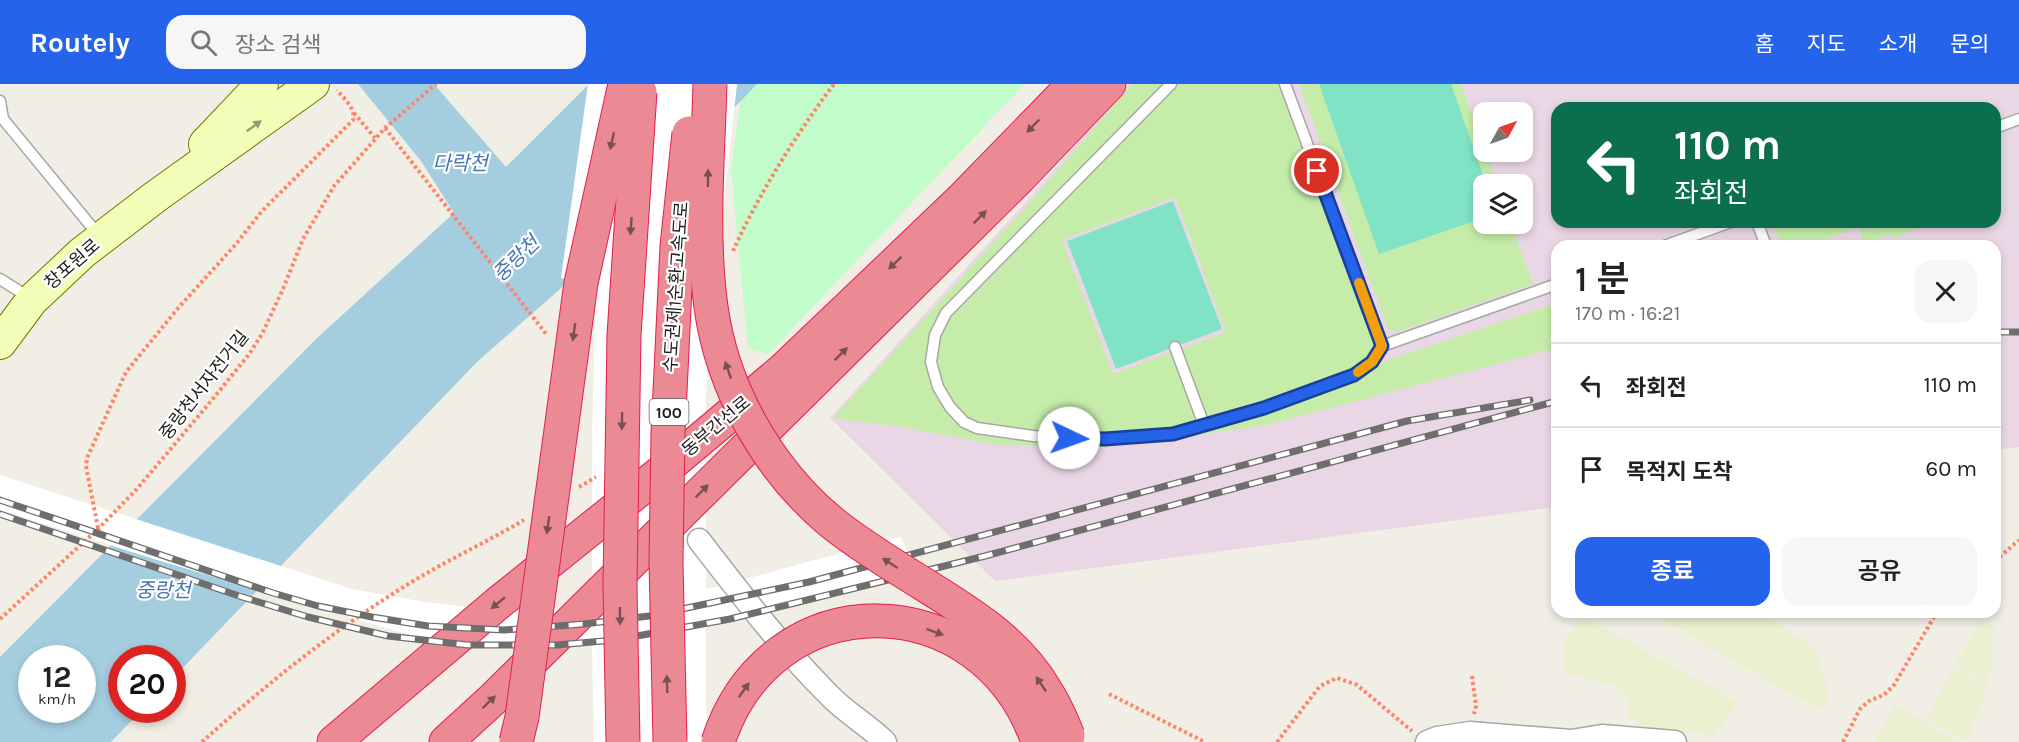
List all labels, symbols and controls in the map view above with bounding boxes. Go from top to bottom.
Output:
search box [166,15,586,69]
text: Routely [30,26,130,59]
icon: search [187,26,220,59]
text: 장소 검색 [235,32,321,58]
text: 홈 [1755,32,1774,56]
text: 지도 [1807,32,1846,56]
text: 소개 [1879,32,1917,56]
text: 문의 [1950,32,1989,56]
north arrow [1473,102,1533,162]
map controls [1473,102,1533,234]
one-way arrow [1027,118,1041,132]
one-way arrow [245,120,261,132]
text: 110 m [1674,120,1781,170]
icon: left [1575,126,1653,204]
one-way arrow [607,132,616,151]
pin [1291,145,1342,196]
water label: 다락천 [432,152,490,175]
icon: arrive [1300,154,1333,187]
one-way arrow [703,168,712,187]
button: layers [1473,174,1533,234]
text: 좌회전 [1674,177,1749,209]
street label: 수도권제1순환고속도로 [659,201,693,373]
one-way arrow [972,210,986,224]
one-way arrow [626,217,636,236]
water label: 중랑천 [488,230,546,286]
street label: 창포원로 [40,234,104,294]
one-way arrow [888,256,903,269]
text: 1 분 [1575,258,1630,300]
button: close [1914,260,1977,323]
text: 170 m · 16:21 [1575,302,1680,325]
one-way arrow [569,323,578,342]
street label: 중랑천서자전거길 [155,326,253,444]
one-way arrow [833,347,847,361]
one-way arrow [722,361,732,379]
icon: left [1575,369,1608,402]
text: 110 m [1924,372,1977,398]
text: 좌회전 [1626,375,1687,401]
street label: 동부간선로 [677,391,755,461]
road number: 100 [650,399,688,425]
position arrow [1037,406,1101,470]
one-way arrow [617,411,627,430]
icon: arrive [1575,453,1608,486]
text: 60 m [1926,456,1977,482]
text: 목적지 도착 [1626,459,1733,485]
one-way arrow [695,483,709,498]
one-way arrow [543,516,552,535]
button: 종료 [1575,537,1770,606]
button: 공유 [1782,537,1977,606]
one-way arrow [882,558,899,569]
water label: 중랑천 [135,579,193,602]
one-way arrow [490,596,506,609]
one-way arrow [616,606,625,625]
one-way arrow [926,627,944,637]
speed limit sign: 20 [108,645,186,723]
text: 12 [43,659,71,695]
one-way arrow [663,674,672,693]
one-way arrow [1036,676,1047,692]
one-way arrow [738,682,749,698]
text: km/h [38,690,76,708]
one-way arrow [481,696,496,709]

